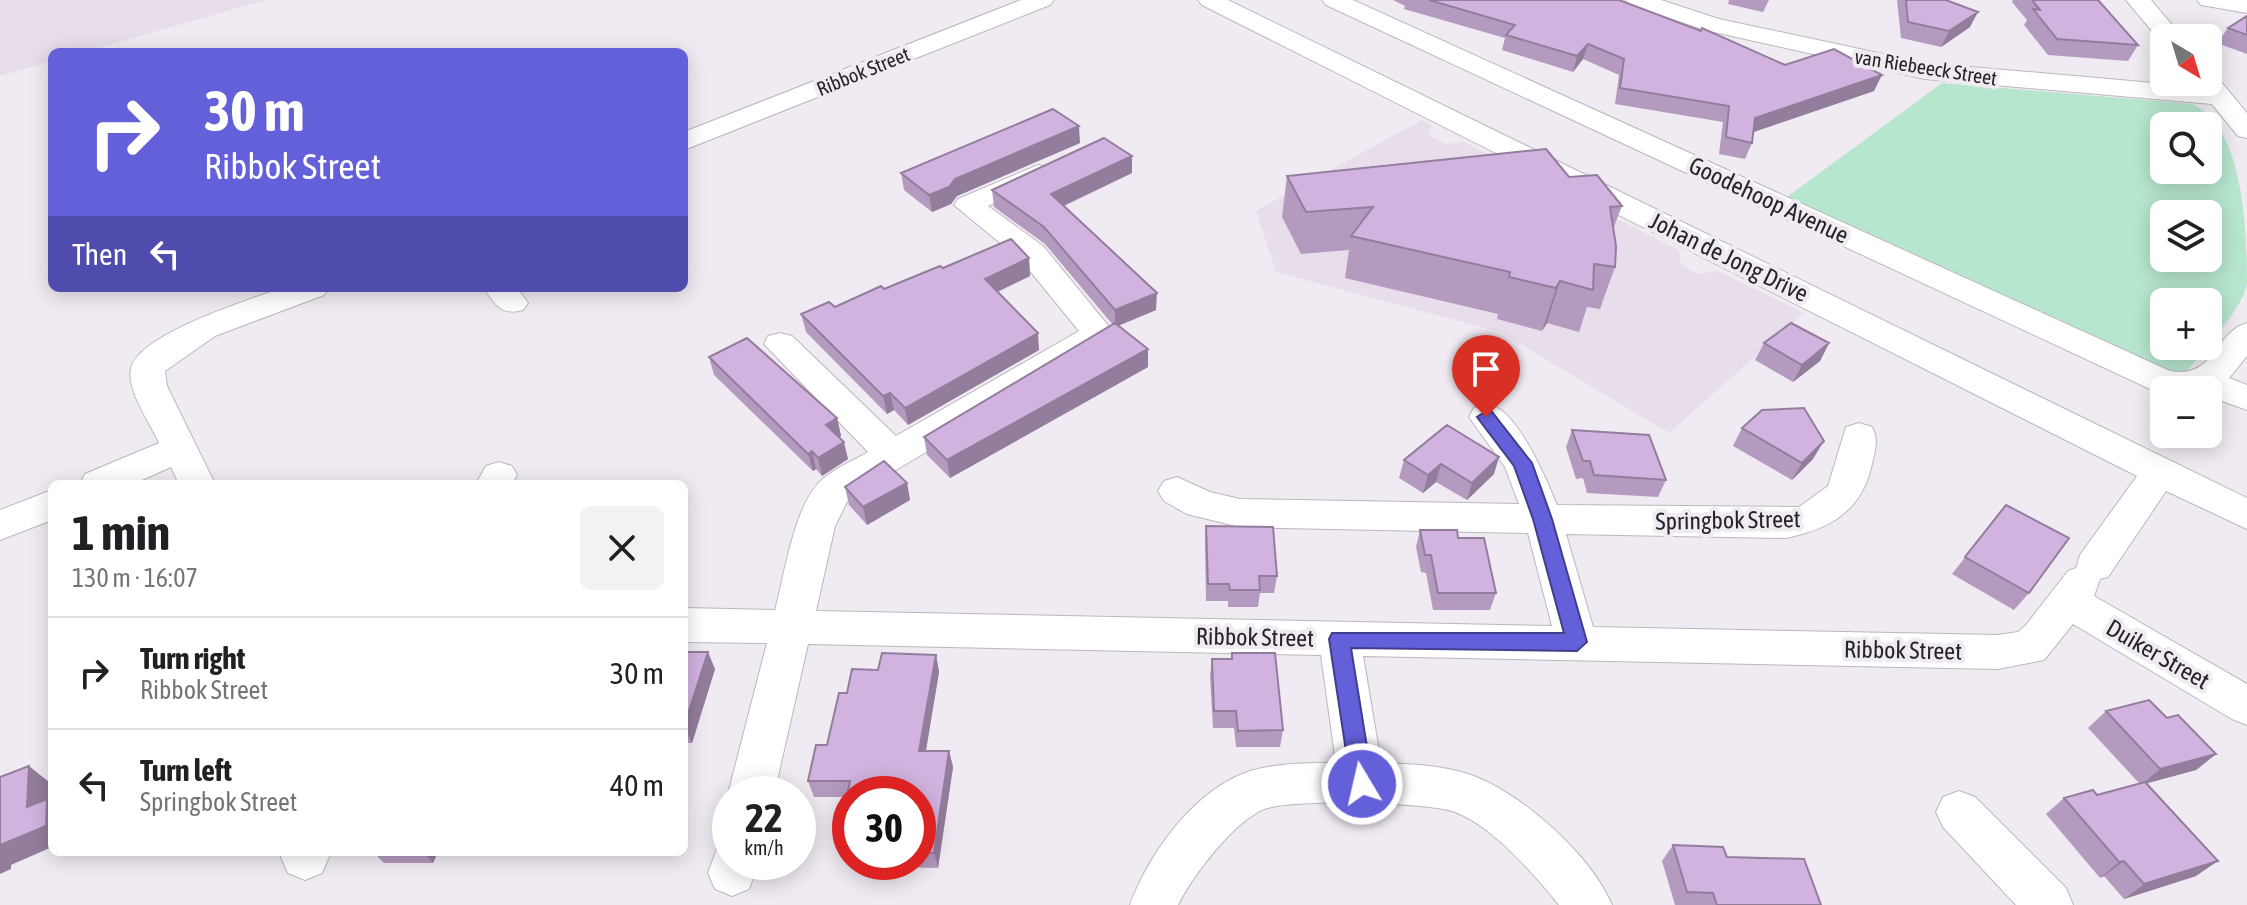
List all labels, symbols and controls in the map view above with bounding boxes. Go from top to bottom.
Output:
north arrow [2150,24,2222,96]
map controls [2150,24,2222,448]
street label: Ribbok Street [813,42,913,100]
street label: van Riebeeck Street [1853,44,1999,90]
text: 30 m [204,79,305,143]
icon: right [72,80,176,184]
button: search [2150,112,2222,184]
text: Ribbok Street [204,145,381,187]
street label: Goodehoop Avenue [1685,151,1853,249]
button: layers [2150,200,2222,272]
street label: Johan de Jong Drive [1645,207,1813,307]
icon: left [143,232,187,276]
text: Then [72,237,127,271]
button: + [2150,288,2222,360]
pin [1452,335,1520,417]
icon: arrive [1464,347,1508,391]
button: − [2150,376,2222,448]
text: 1 min [72,505,170,560]
street label: Springbok Street [1655,505,1801,535]
button: close [580,506,664,590]
text: 130 m · 16:07 [72,563,198,593]
street label: Duiker Street [2102,614,2214,694]
street label: Ribbok Street [1196,622,1314,652]
street label: Ribbok Street [1844,635,1962,665]
text: Turn right [140,641,246,675]
icon: right [72,651,116,695]
text: 30 m [610,656,664,690]
text: Ribbok Street [140,675,268,705]
position arrow [1320,742,1404,826]
text: Turn left [140,753,232,787]
icon: left [72,763,116,807]
text: 40 m [610,768,664,802]
speed limit sign: 30 [832,776,936,880]
text: Springbok Street [140,787,297,817]
text: 22 [745,795,783,840]
text: km/h [744,836,784,859]

